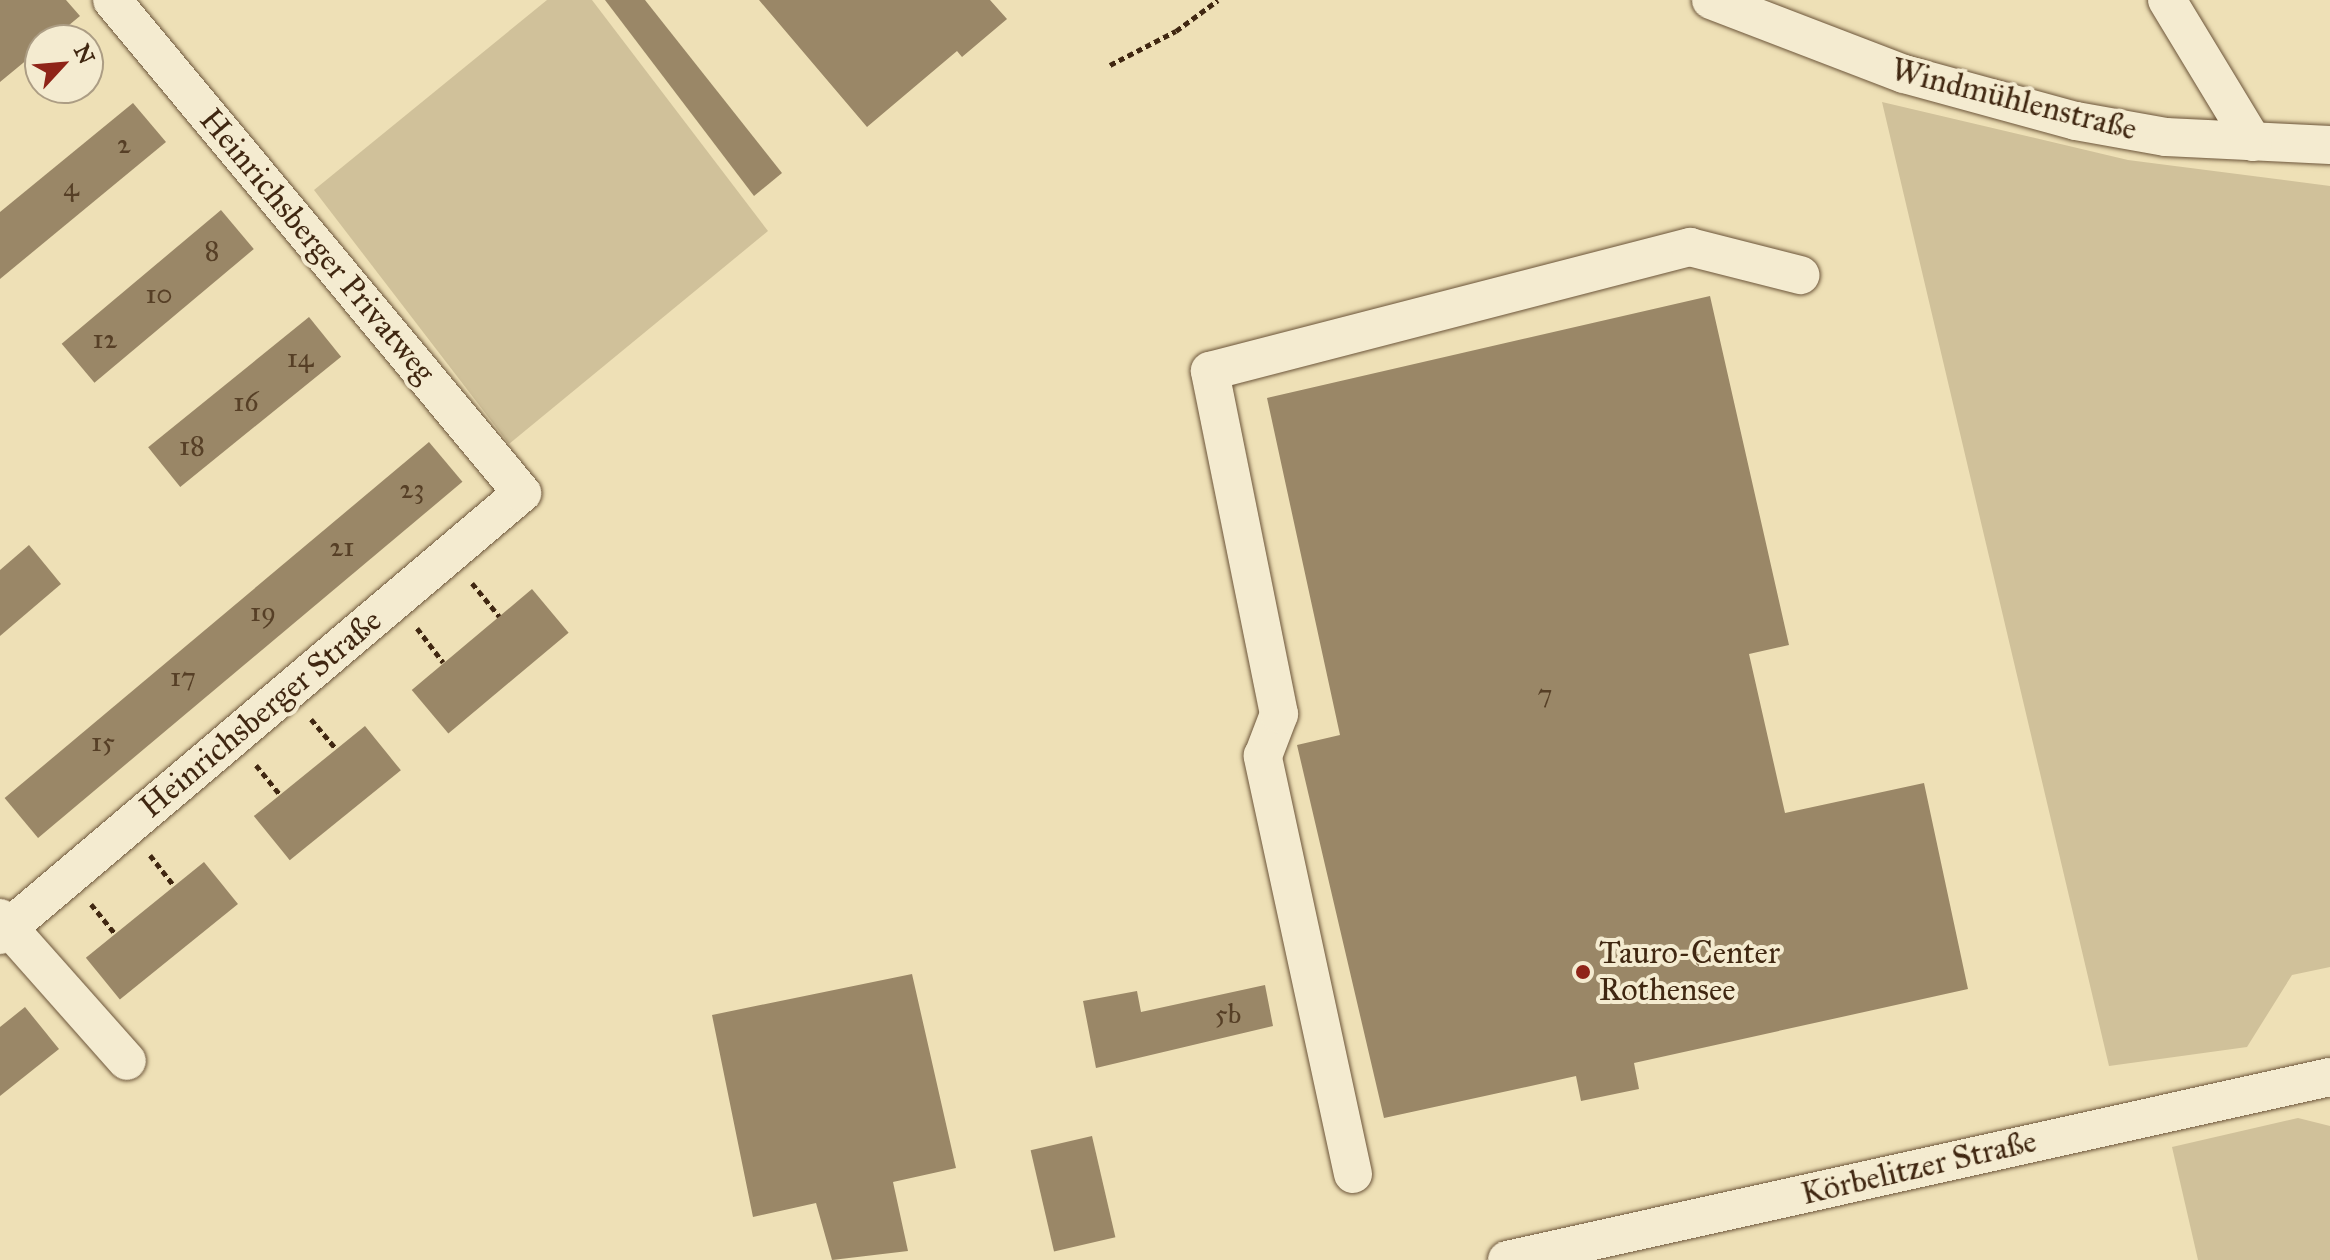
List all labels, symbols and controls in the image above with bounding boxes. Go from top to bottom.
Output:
north arrow [24,24,104,104]
text: N [68,40,100,68]
street label: Windmühlenstraße [1887,51,2141,149]
street label: Heinrichsberger Privatweg [191,101,443,391]
house number: 2 [117,127,131,161]
house number: 4 [63,170,79,204]
house number: 8 [205,234,219,268]
house number: 10 [145,277,173,311]
house number: 12 [93,322,117,356]
house number: 14 [287,341,313,375]
house number: 16 [233,385,259,419]
house number: 18 [179,429,205,463]
house number: 23 [399,472,425,506]
house number: 21 [330,530,354,564]
house number: 19 [250,595,276,629]
street label: Heinrichsberger Straße [132,602,390,826]
house number: 17 [170,660,196,694]
house number: 7 [1538,677,1552,711]
house number: 15 [91,725,115,759]
place label: Tauro-Center Rothensee [1599,935,1780,1010]
marker: Tauro-Center Rothensee [1574,963,1592,981]
house number: 5b [1215,997,1241,1031]
street label: Körbelitzer Straße [1798,1122,2040,1214]

